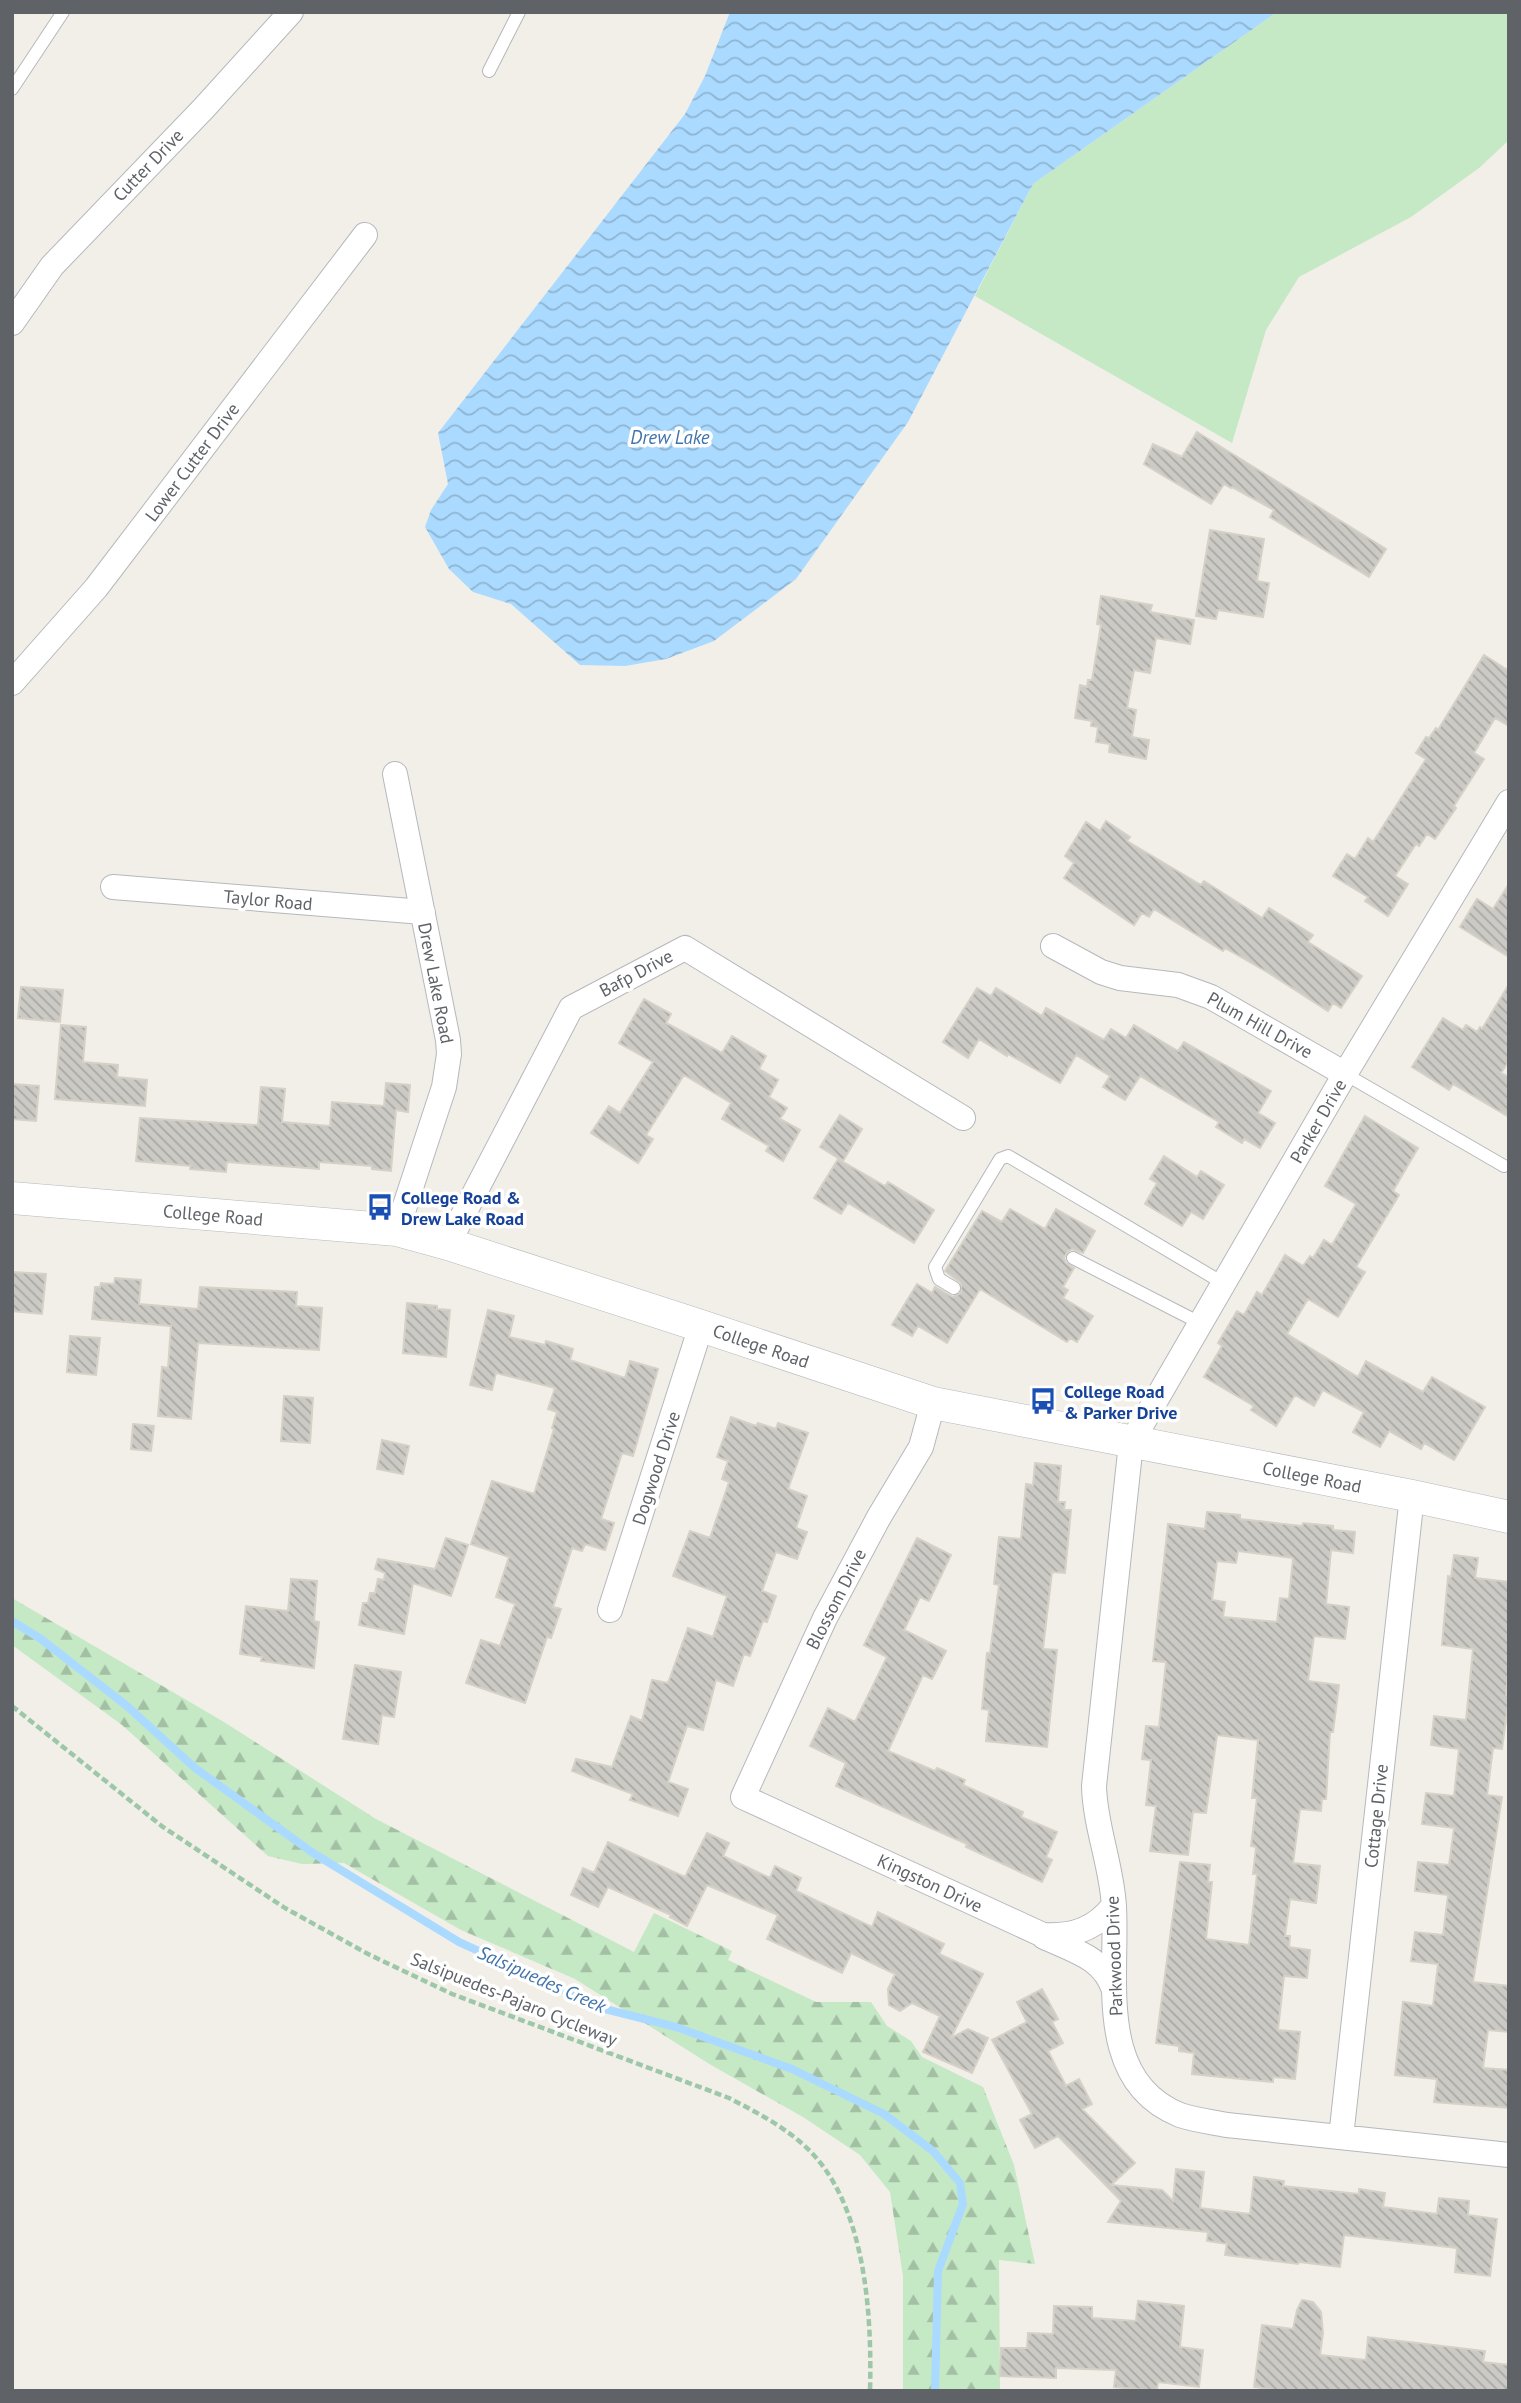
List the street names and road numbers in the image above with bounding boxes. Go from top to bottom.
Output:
street label: Cutter Drive [108,124,188,206]
street label: Lower Cutter Drive [140,398,244,526]
street label: Taylor Road [222,885,314,915]
street label: Drew Lake Road [413,921,459,1045]
street label: Bafp Drive [595,944,677,1002]
street label: Plum Hill Drive [1203,987,1317,1063]
street label: Parker Drive [1285,1075,1351,1167]
street label: College Road [162,1199,264,1231]
street label: College Road [710,1319,812,1373]
street label: Dogwood Drive [627,1408,685,1528]
street label: College Road [1260,1456,1364,1498]
street label: Blossom Drive [801,1545,871,1653]
street label: Cottage Drive [1359,1763,1393,1869]
street label: Kingston Drive [874,1849,986,1917]
street label: Parkwood Drive [1100,1896,1128,2016]
street label: Salsipuedes-Pajaro Cycleway [407,1947,621,2051]

